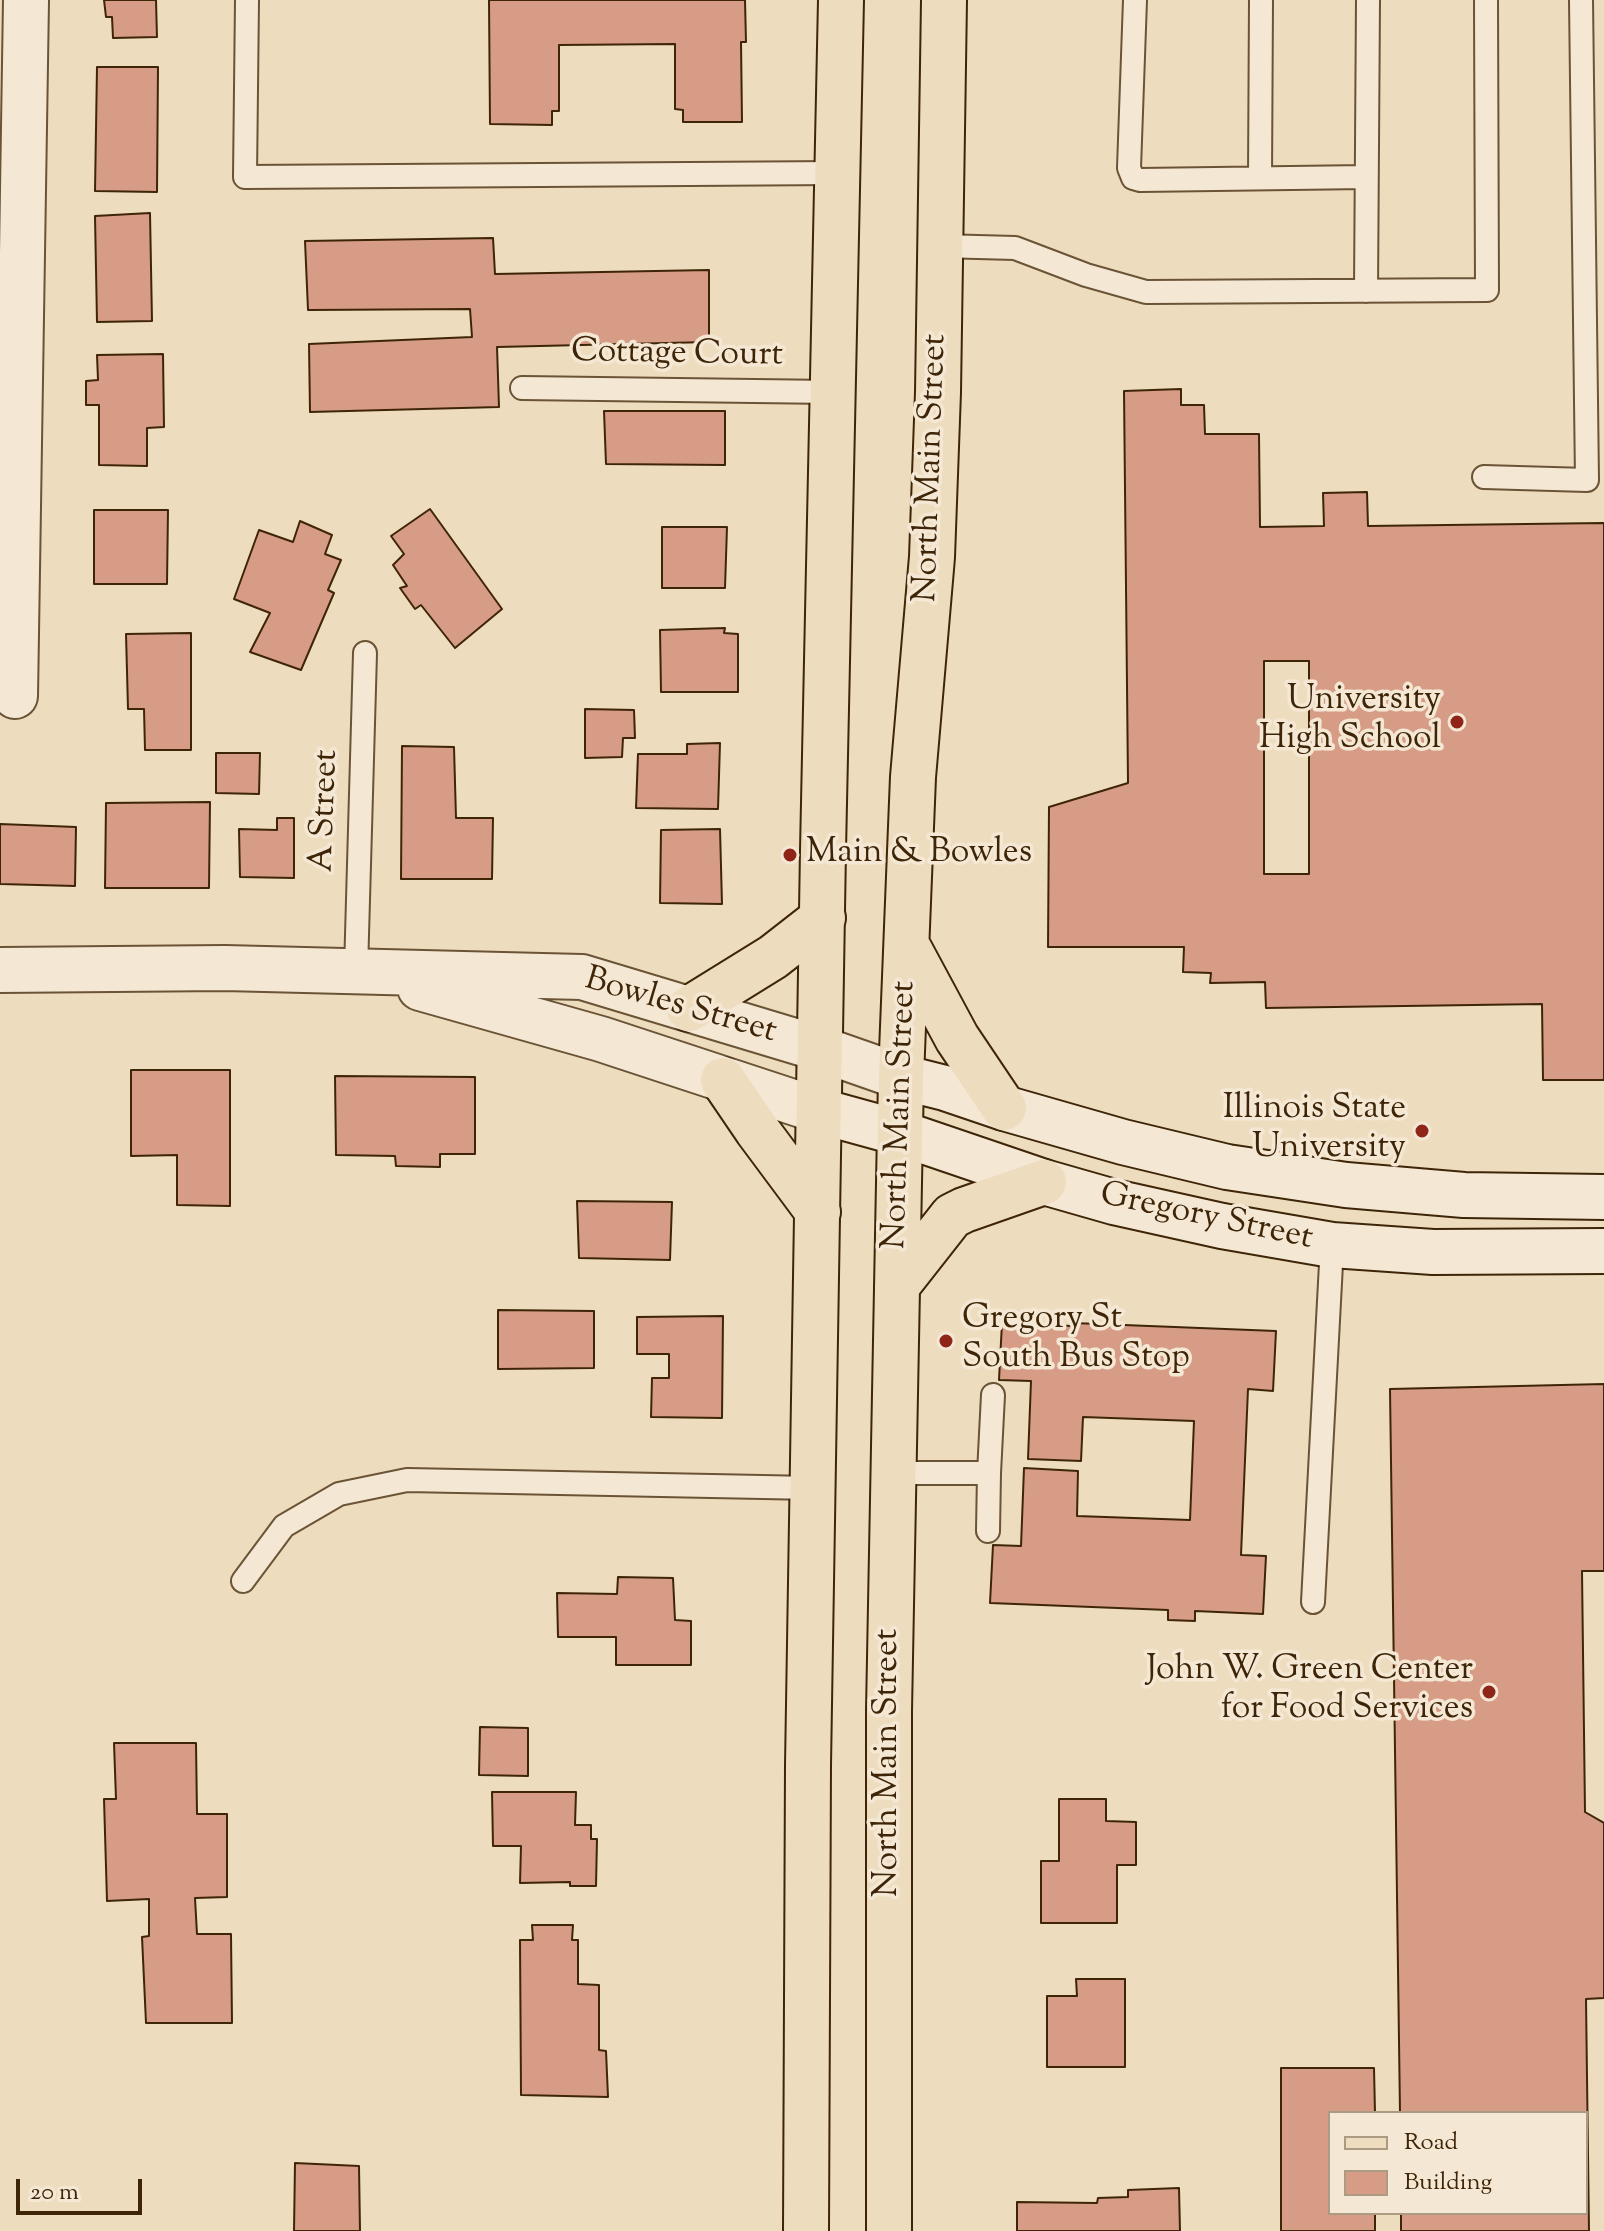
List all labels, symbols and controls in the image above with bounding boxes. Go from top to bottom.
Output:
street label: North Main Street [908,333,958,603]
street label: Cottage Court [571,334,783,378]
place label: University High School [1259,682,1441,762]
marker: University High School [1448,713,1466,731]
street label: A Street [304,749,350,873]
place label: Main & Bowles [806,835,1032,875]
marker: Main & Bowles [781,846,799,864]
street label: Bowles Street [579,961,781,1055]
street label: North Main Street [877,980,927,1250]
place label: Illinois State University [1223,1091,1406,1170]
marker: Illinois State University [1413,1122,1431,1140]
street label: Gregory Street [1096,1177,1316,1261]
place label: Gregory St South Bus Stop [962,1301,1190,1380]
marker: Gregory St South Bus Stop [937,1332,955,1350]
street label: North Main Street [870,1629,910,1897]
place label: John W. Green Center for Food Services [1146,1652,1473,1732]
marker: John W. Green Center for Food Services [1480,1683,1498,1701]
legend [1328,2111,1588,2215]
text: Road [1404,2126,1458,2160]
scale bar [20,2163,146,2213]
text: Building [1404,2166,1492,2200]
text: 20 m [30,2176,79,2210]

